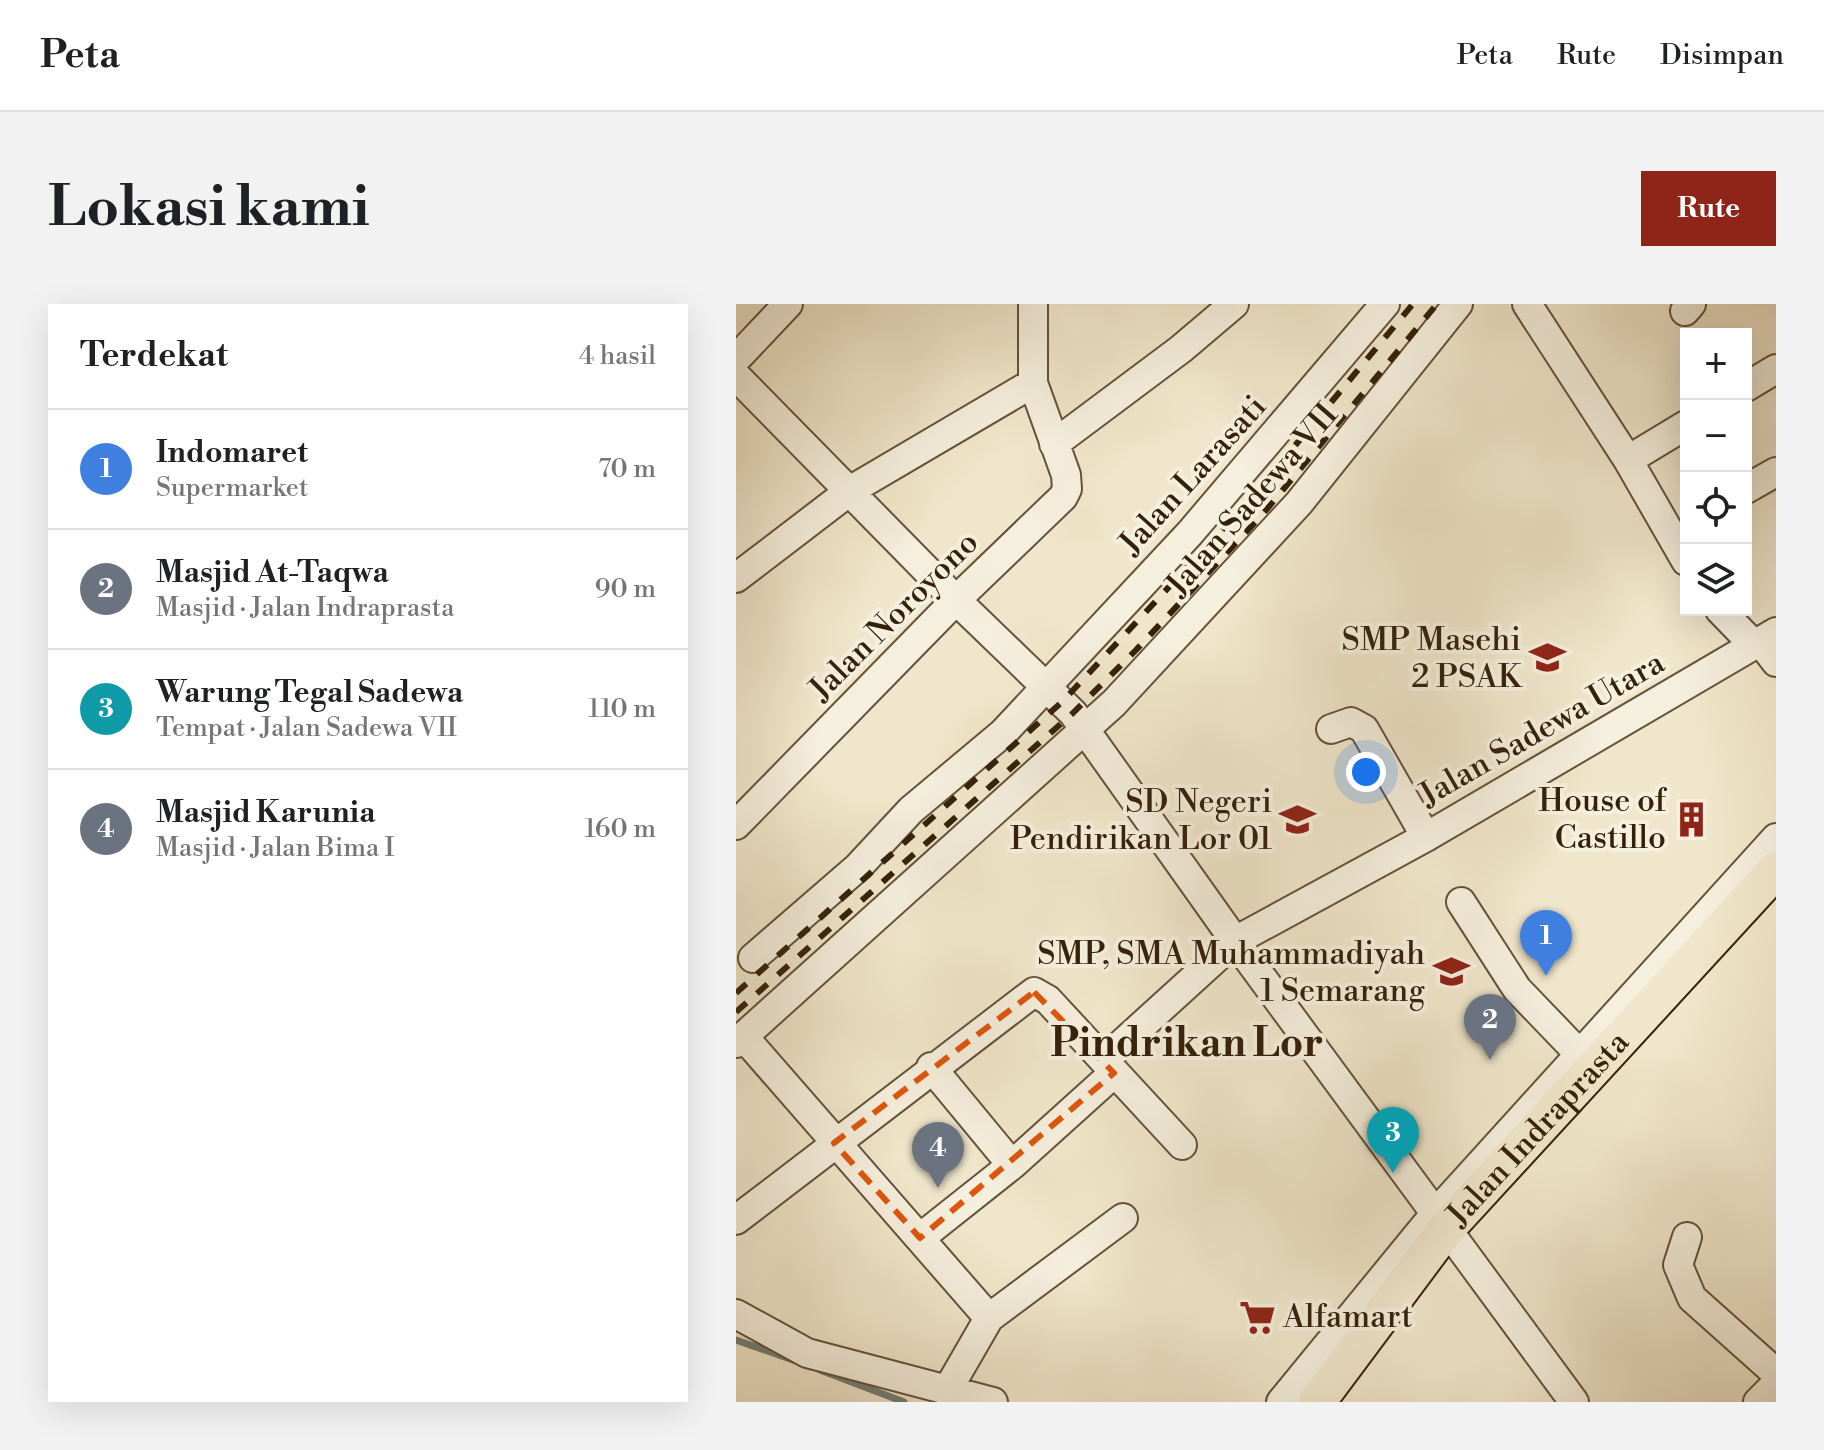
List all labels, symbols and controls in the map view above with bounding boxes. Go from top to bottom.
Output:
text: Peta [40,32,120,79]
text: Peta [1457,38,1513,73]
text: Rute [1557,38,1616,73]
text: Disimpan [1660,38,1784,73]
button: Rute [1641,171,1776,246]
text: Lokasi kami [48,173,370,243]
map controls [1680,328,1752,616]
button: + [1680,328,1752,400]
text: Terdekat [80,335,228,377]
text: 4 hasil [579,340,656,372]
street label: Jalan Larasati [1110,387,1275,564]
street label: Jalan Sadewa VII [1157,396,1347,605]
button: − [1680,400,1752,472]
text: Indomaret [156,434,308,472]
text: 1 [100,453,112,485]
text: 70 m [598,453,656,485]
text: Supermarket [156,472,308,504]
button: locate [1680,472,1752,544]
street label: Jalan Noroyono [800,523,987,710]
button: layers [1680,544,1752,616]
text: Masjid At-Taqwa [156,554,389,592]
text: 2 [98,573,114,605]
text: 90 m [595,573,656,605]
text: Masjid · Jalan Indraprasta [156,592,454,624]
place label: SMP Masehi 2 PSAK [1342,620,1524,697]
school or university icon: SMP Masehi 2 PSAK [1528,639,1566,677]
street label: Jalan Sadewa Utara [1412,642,1672,816]
text: Warung Tegal Sadewa [156,674,463,712]
text: 3 [98,693,114,725]
text: 110 m [588,693,656,725]
text: Tempat · Jalan Sadewa VII [156,712,457,744]
your location [1346,752,1386,792]
place label: House of Castillo [1538,781,1667,858]
place label: SD Negeri Pendirikan Lor 01 [1010,782,1272,859]
text: Masjid Karunia [156,794,375,832]
building icon: House of Castillo [1673,800,1711,838]
school or university icon: SD Negeri Pendirikan Lor 01 [1279,801,1317,839]
text: 4 [97,813,115,845]
text: 160 m [585,813,656,845]
text: Masjid · Jalan Bima I [156,832,394,864]
pin: 1 [1520,910,1572,976]
place label: SMP, SMA Muhammadiyah 1 Semarang [1037,934,1425,1011]
school or university icon: SMP, SMA Muhammadiyah 1 Semarang [1432,953,1470,991]
pin: 2 [1464,994,1516,1060]
district label: Pindrikan Lor [1051,1019,1323,1069]
street label: Jalan Indraprasta [1438,1022,1638,1235]
pin: 3 [1367,1107,1419,1173]
pin: 4 [912,1122,964,1188]
place label: Alfamart [1282,1297,1412,1337]
supermarket icon: Alfamart [1238,1298,1276,1336]

